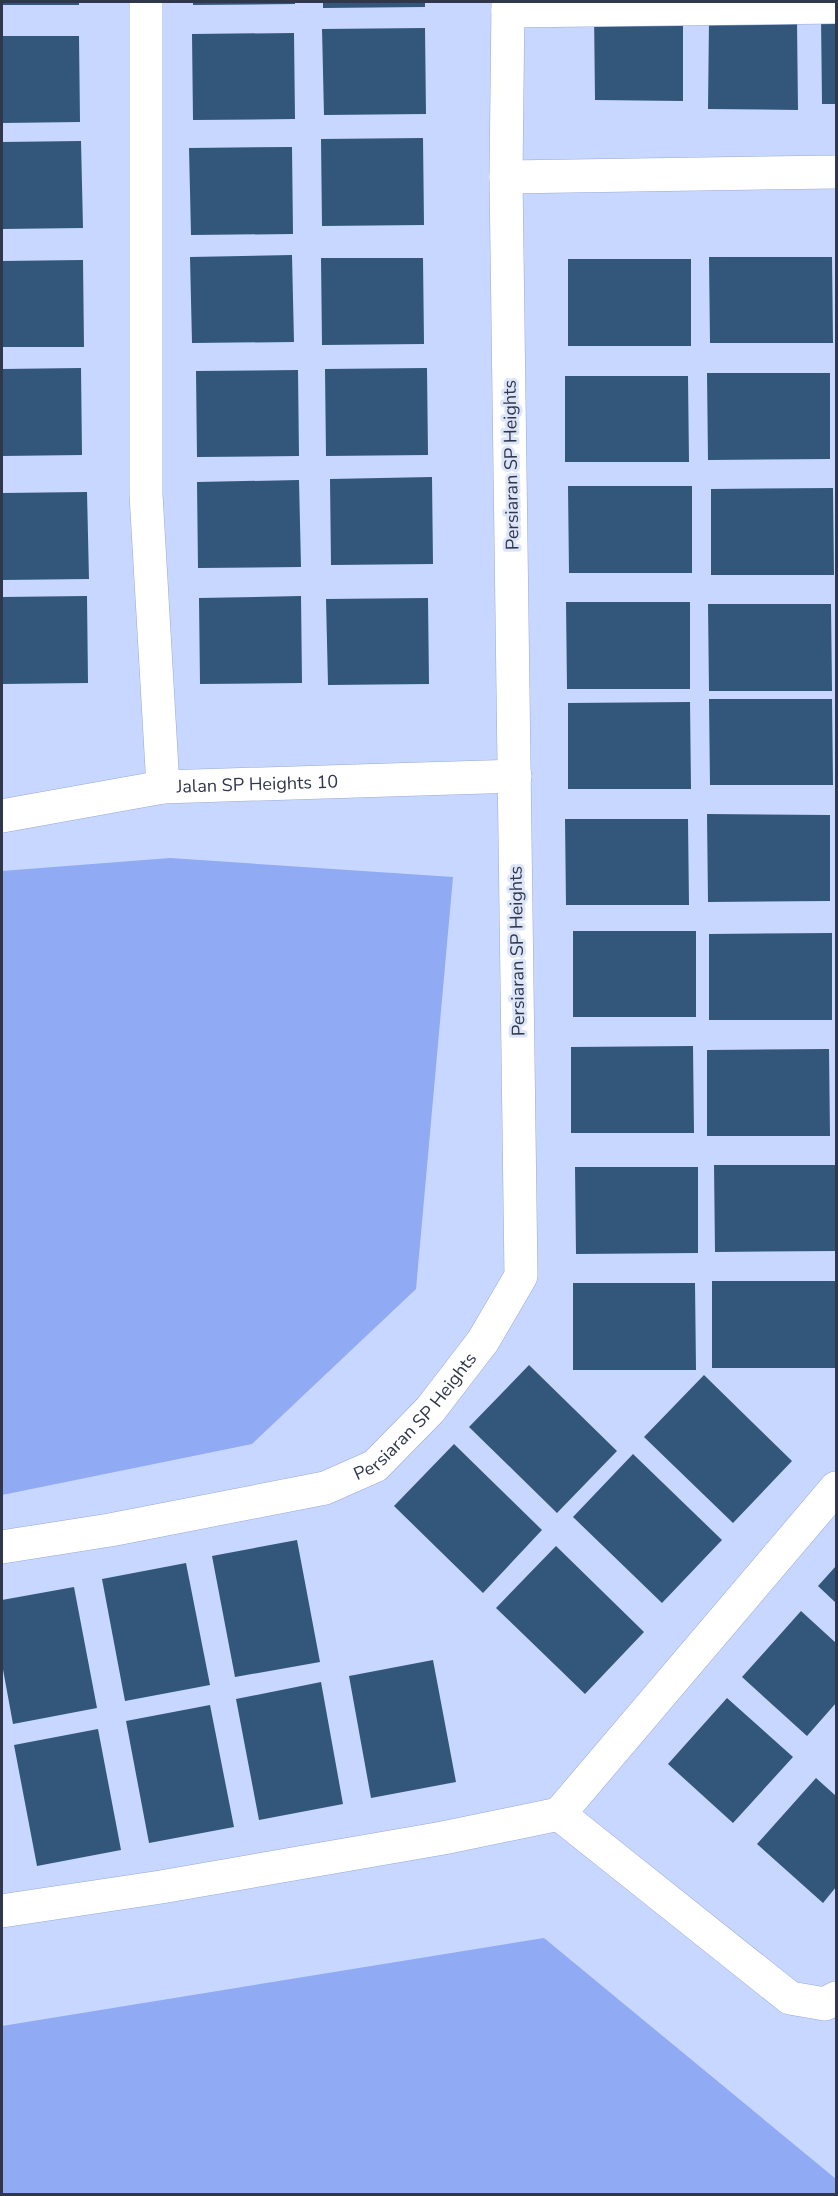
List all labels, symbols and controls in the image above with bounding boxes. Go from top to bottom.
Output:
street label: Persiaran SP Heights [498,380,524,550]
street label: Jalan SP Heights 10 [175,770,339,799]
street label: Persiaran SP Heights [504,866,530,1036]
street label: Persiaran SP Heights [350,1347,482,1486]

